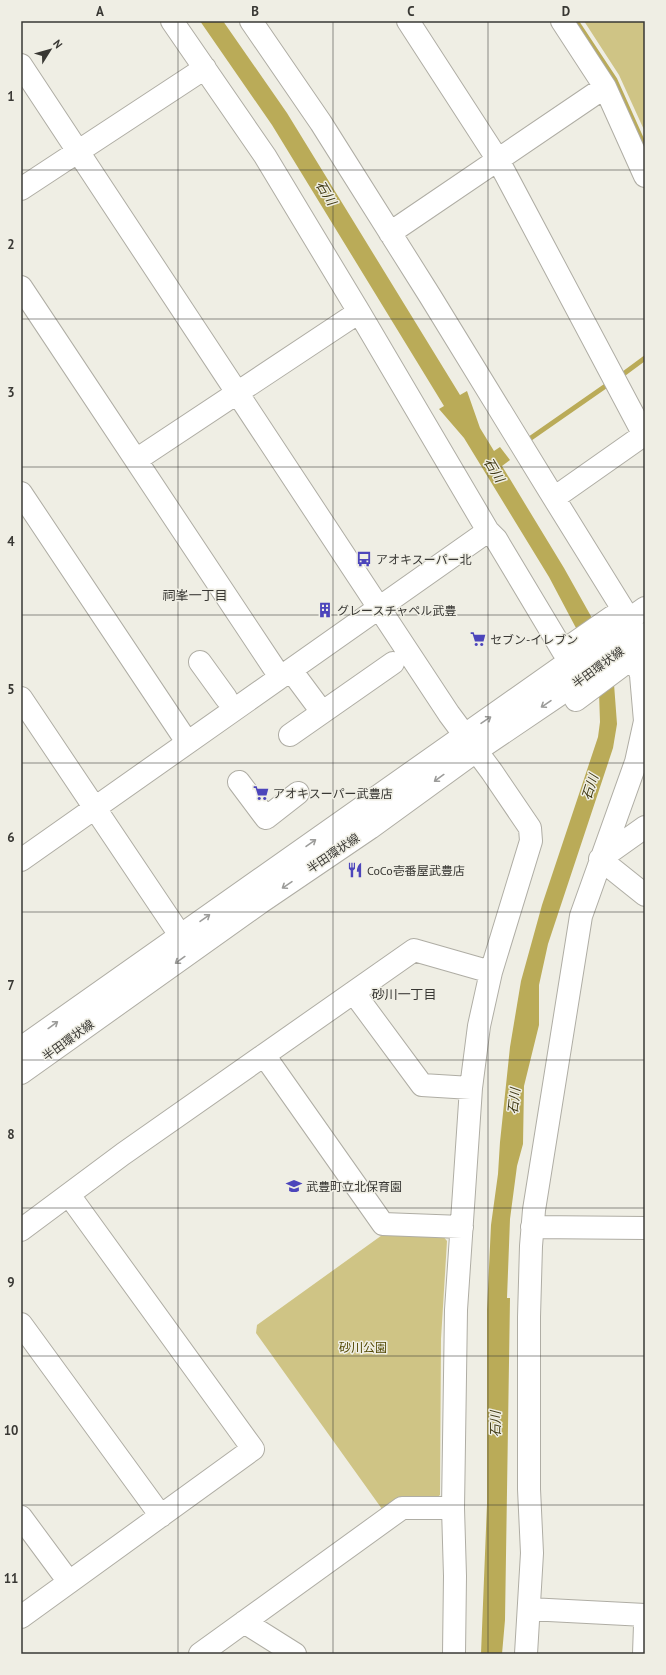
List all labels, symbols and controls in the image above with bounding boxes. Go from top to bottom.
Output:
text: A [96,3,104,20]
text: B [251,3,259,20]
text: C [407,3,415,20]
text: D [562,3,570,20]
north arrow [30,30,70,70]
text: N [50,37,66,51]
text: 1 [7,88,15,105]
water label: 石川 [312,177,341,210]
text: 2 [7,236,15,253]
text: 3 [7,384,15,401]
water label: 石川 [480,454,509,487]
text: 4 [7,533,15,550]
bus stop icon: アオキスーパー北 [355,550,373,568]
place label: アオキスーパー北 [376,552,472,567]
district label: 祠峯一丁目 [162,587,228,604]
building icon: グレースチャペル武豊 [316,601,334,619]
place label: グレースチャペル武豊 [337,603,456,618]
supermarket icon: セブン-イレブン [469,630,487,648]
place label: セブン-イレブン [490,632,578,647]
street label: 半田環状線 [569,643,627,691]
text: 5 [7,681,15,698]
one-way arrow [541,700,552,708]
one-way arrow [480,716,491,724]
water label: 石川 [578,770,603,802]
one-way arrow [433,773,444,782]
supermarket icon: アオキスーパー武豊店 [252,784,270,802]
place label: アオキスーパー武豊店 [273,786,393,801]
text: 6 [7,829,15,846]
street label: 半田環状線 [304,830,362,876]
one-way arrow [305,839,316,847]
restaurant icon: CoCo壱番屋武豊店 [346,861,364,879]
place label: CoCo壱番屋武豊店 [367,863,465,878]
one-way arrow [281,881,292,889]
one-way arrow [199,914,210,922]
one-way arrow [175,956,186,964]
text: 7 [7,977,15,994]
district label: 砂川一丁目 [371,986,437,1003]
street label: 半田環状線 [39,1016,97,1064]
one-way arrow [47,1021,58,1029]
water label: 石川 [504,1085,524,1115]
text: 8 [7,1126,15,1143]
school or university icon: 武豊町立北保育園 [285,1177,303,1195]
place label: 武豊町立北保育園 [306,1179,402,1194]
text: 9 [7,1274,15,1291]
park label: 砂川公園 [339,1340,387,1355]
water label: 石川 [487,1409,504,1437]
text: 10 [4,1422,18,1439]
text: 11 [4,1570,18,1587]

